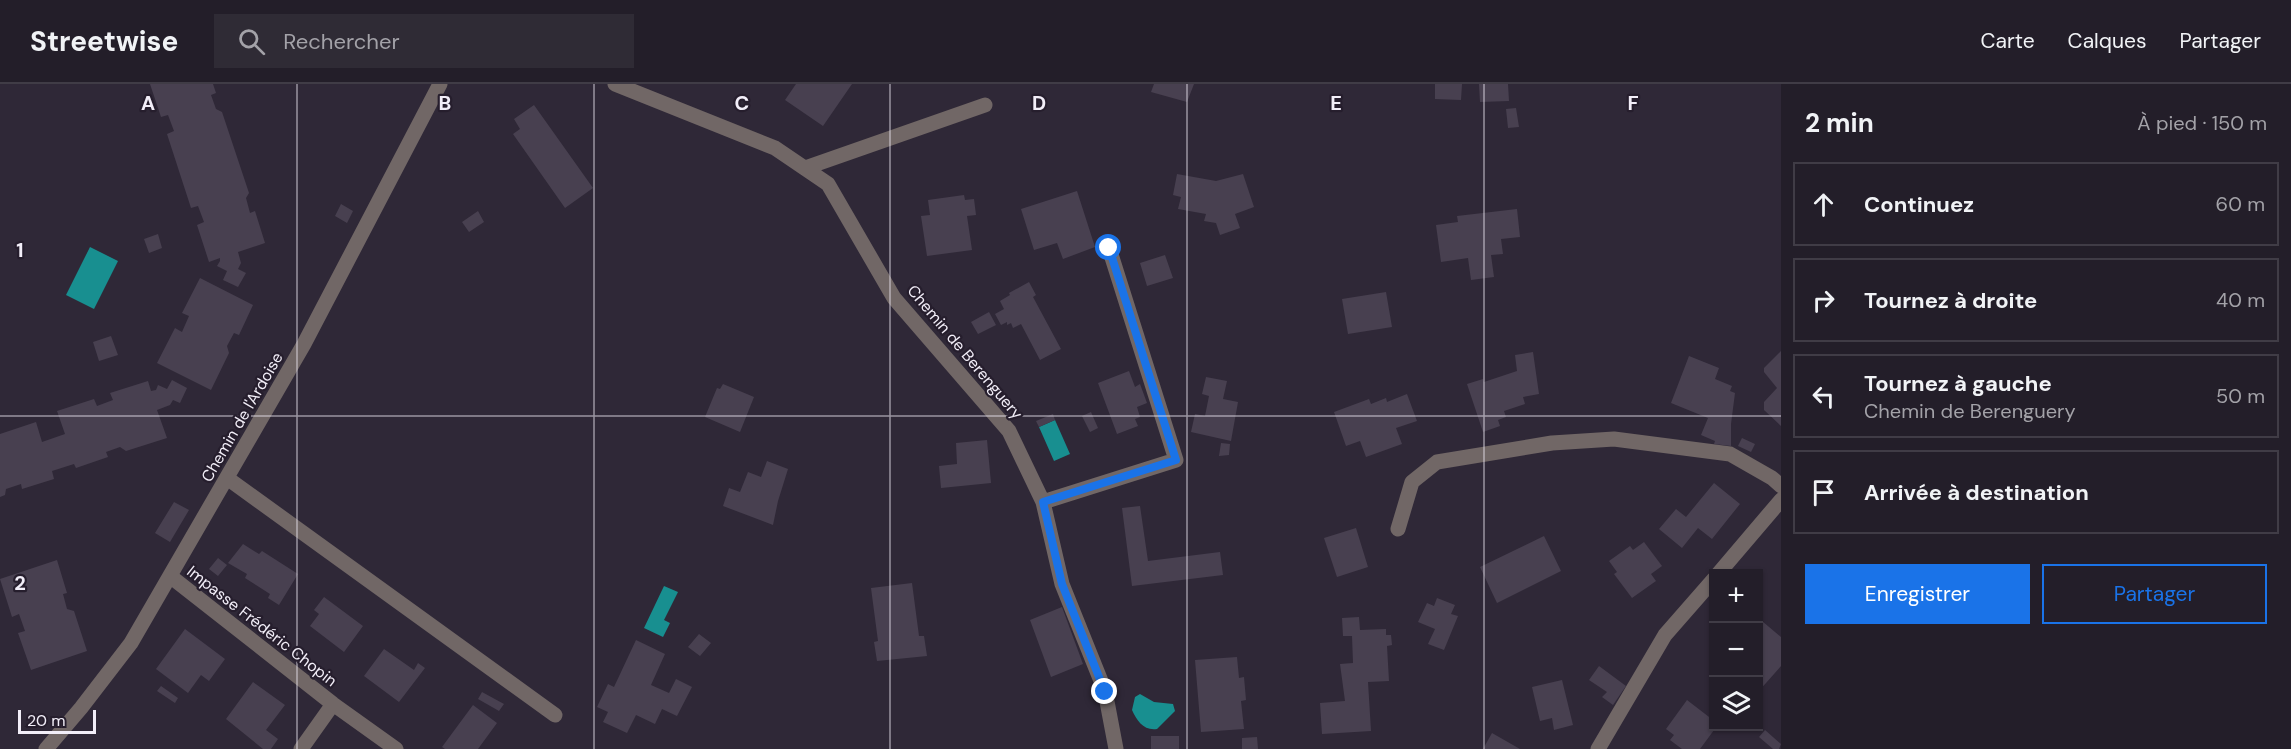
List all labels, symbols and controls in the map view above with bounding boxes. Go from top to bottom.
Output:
search box [214,14,634,68]
text: Streetwise [30,23,178,60]
icon: search [235,25,268,58]
text: Rechercher [283,27,400,56]
text: Carte [1980,27,2035,55]
text: Calques [2068,27,2146,55]
text: Partager [2179,27,2261,55]
text: A [141,90,155,116]
text: B [439,90,451,116]
text: C [735,90,749,116]
text: D [1032,90,1046,116]
text: E [1330,90,1342,116]
text: F [1627,90,1639,116]
text: 2 min [1805,106,1874,140]
text: À pied · 150 m [2137,110,2267,136]
icon: ahead [1807,188,1840,221]
text: Continuez [1864,190,1974,219]
text: 60 m [2216,191,2265,217]
route start [1095,234,1121,260]
text: 1 [16,237,24,263]
street label: Chemin de Berenguery [903,280,1028,424]
icon: right [1807,284,1840,317]
text: Tournez à droite [1864,286,2037,315]
text: 40 m [2216,287,2265,313]
street label: Chemin de l'Ardoise [196,348,288,486]
text: Tournez à gauche [1864,369,2052,398]
icon: left [1807,380,1840,413]
text: 50 m [2216,383,2265,409]
text: Chemin de Berenguery [1864,398,2076,424]
icon: arrive [1807,476,1840,509]
text: Arrivée à destination [1864,478,2089,507]
street label: Impasse Frédéric Chopin [183,561,341,691]
button: Enregistrer [1805,564,2030,624]
button: Partager [2042,564,2267,624]
map controls [1709,569,1763,731]
button: + [1709,569,1763,623]
text: 2 [14,570,26,596]
button: − [1709,623,1763,677]
button: layers [1709,677,1763,731]
route end [1091,678,1117,704]
scale bar [18,707,96,734]
text: 20 m [27,710,66,731]

